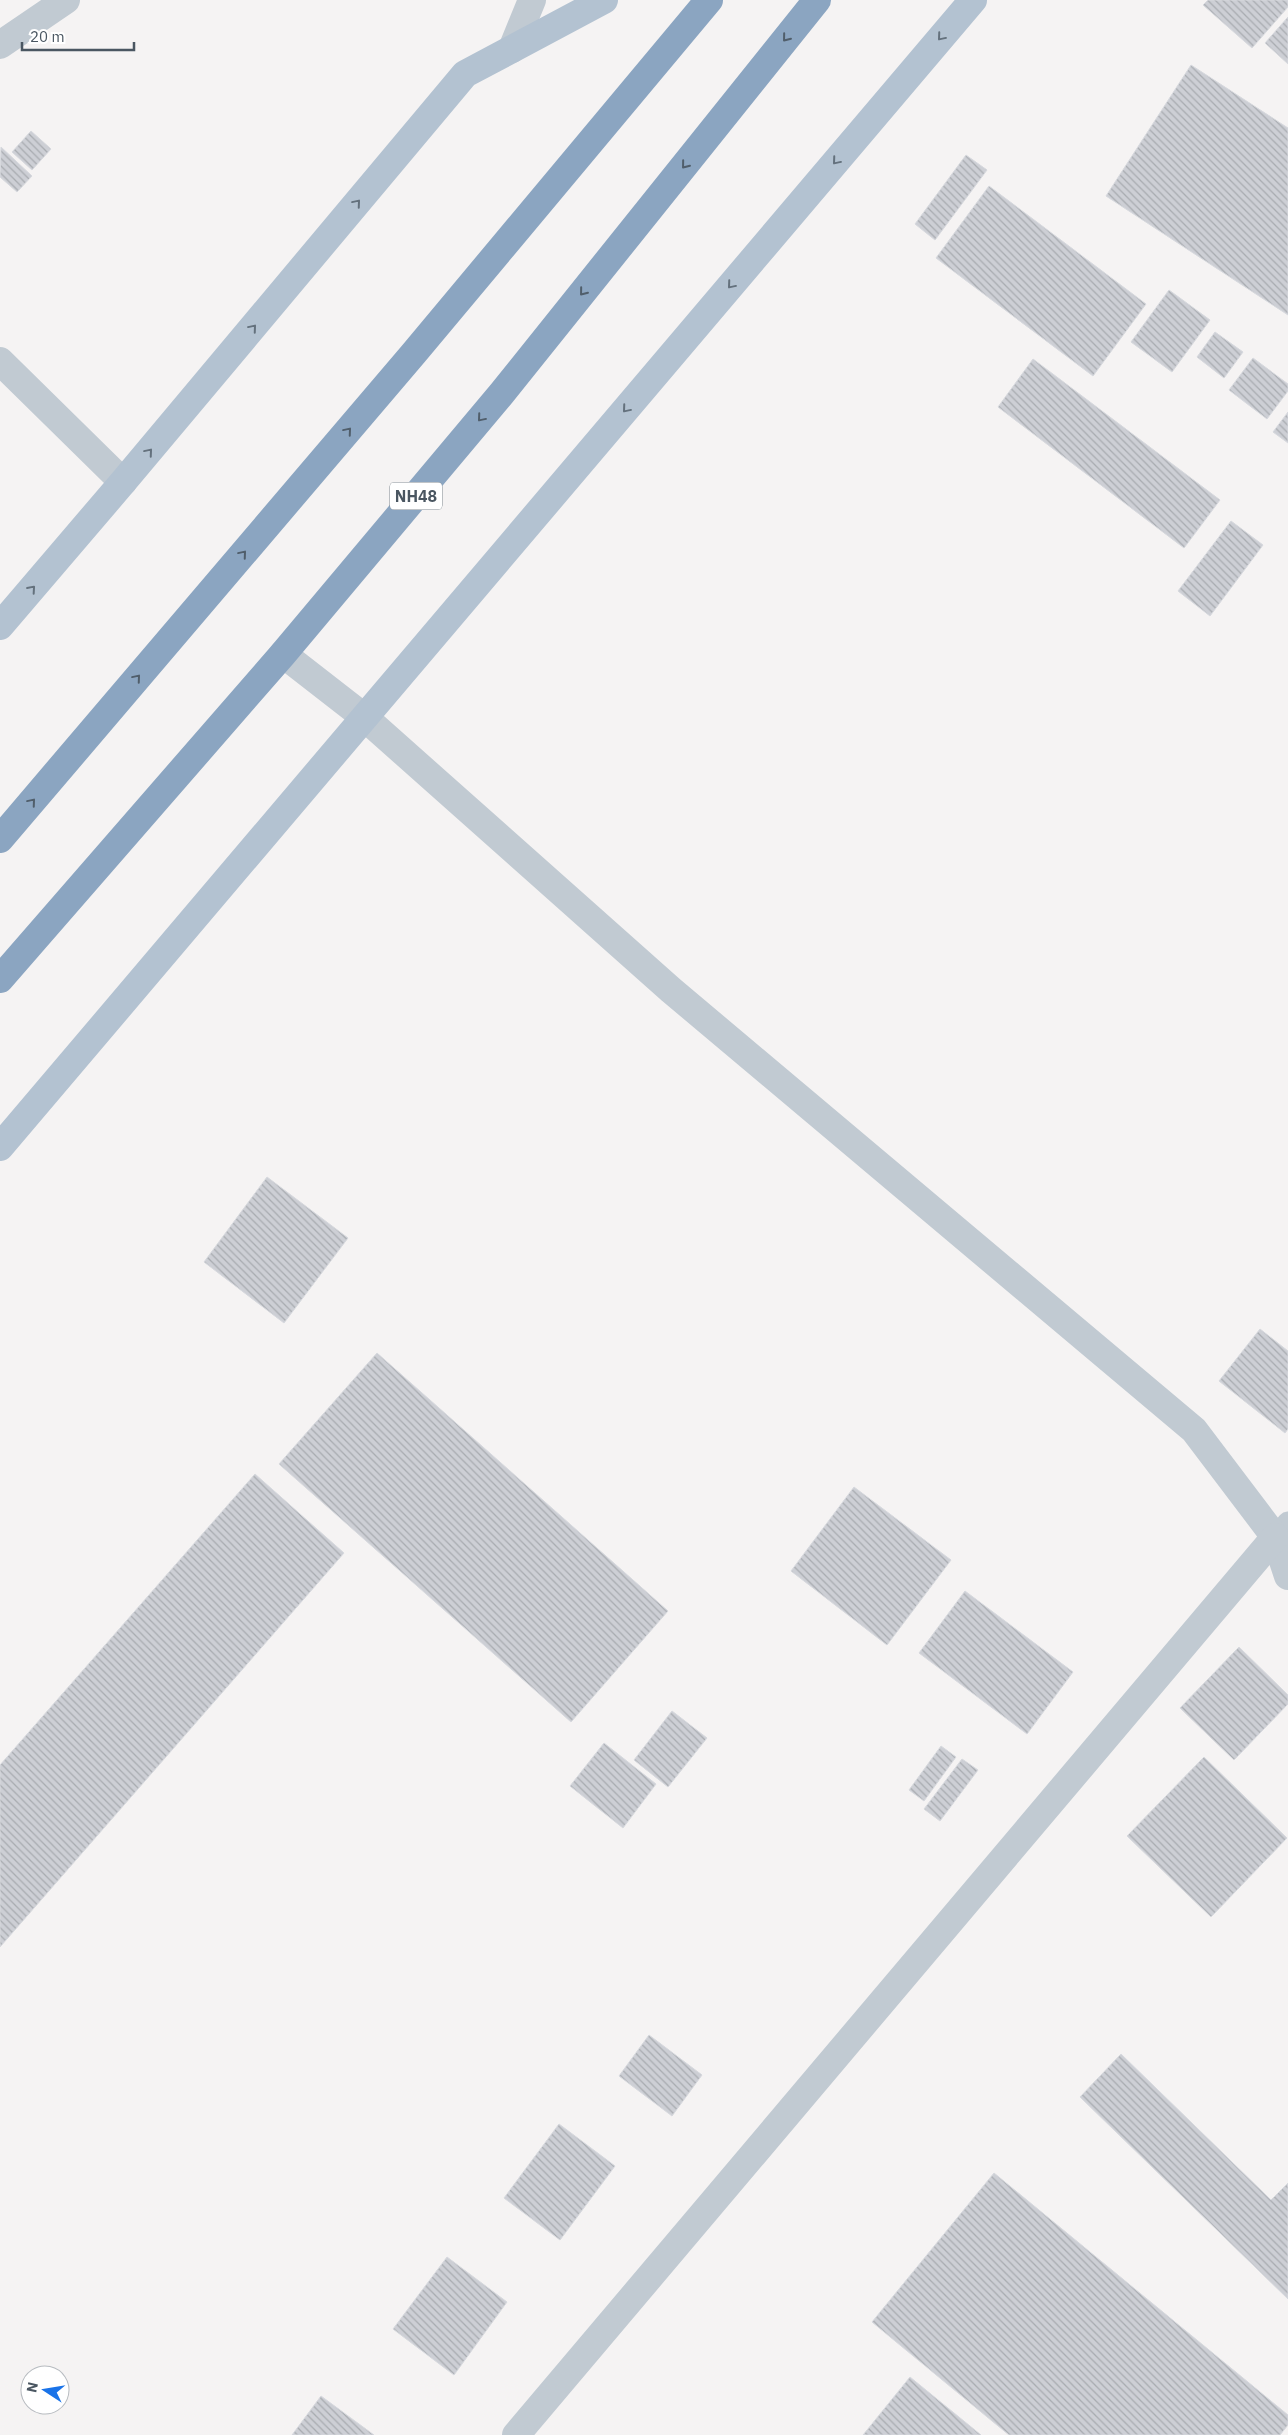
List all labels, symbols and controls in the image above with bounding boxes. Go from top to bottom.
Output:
scale bar [22,20,135,52]
text: 20 m [30,27,65,46]
one-way arrow [938,31,947,40]
one-way arrow [784,32,792,41]
one-way arrow [833,155,842,164]
one-way arrow [682,159,690,168]
one-way arrow [352,200,360,209]
one-way arrow [728,279,736,288]
one-way arrow [579,286,588,295]
one-way arrow [247,324,256,333]
one-way arrow [623,403,631,412]
one-way arrow [478,412,486,421]
one-way arrow [342,427,351,436]
one-way arrow [143,449,151,458]
road number: NH48 [390,482,442,510]
one-way arrow [237,551,246,560]
one-way arrow [26,586,34,595]
one-way arrow [131,675,140,684]
one-way arrow [26,798,35,807]
north arrow [20,2365,70,2415]
text: N [22,2380,42,2394]

